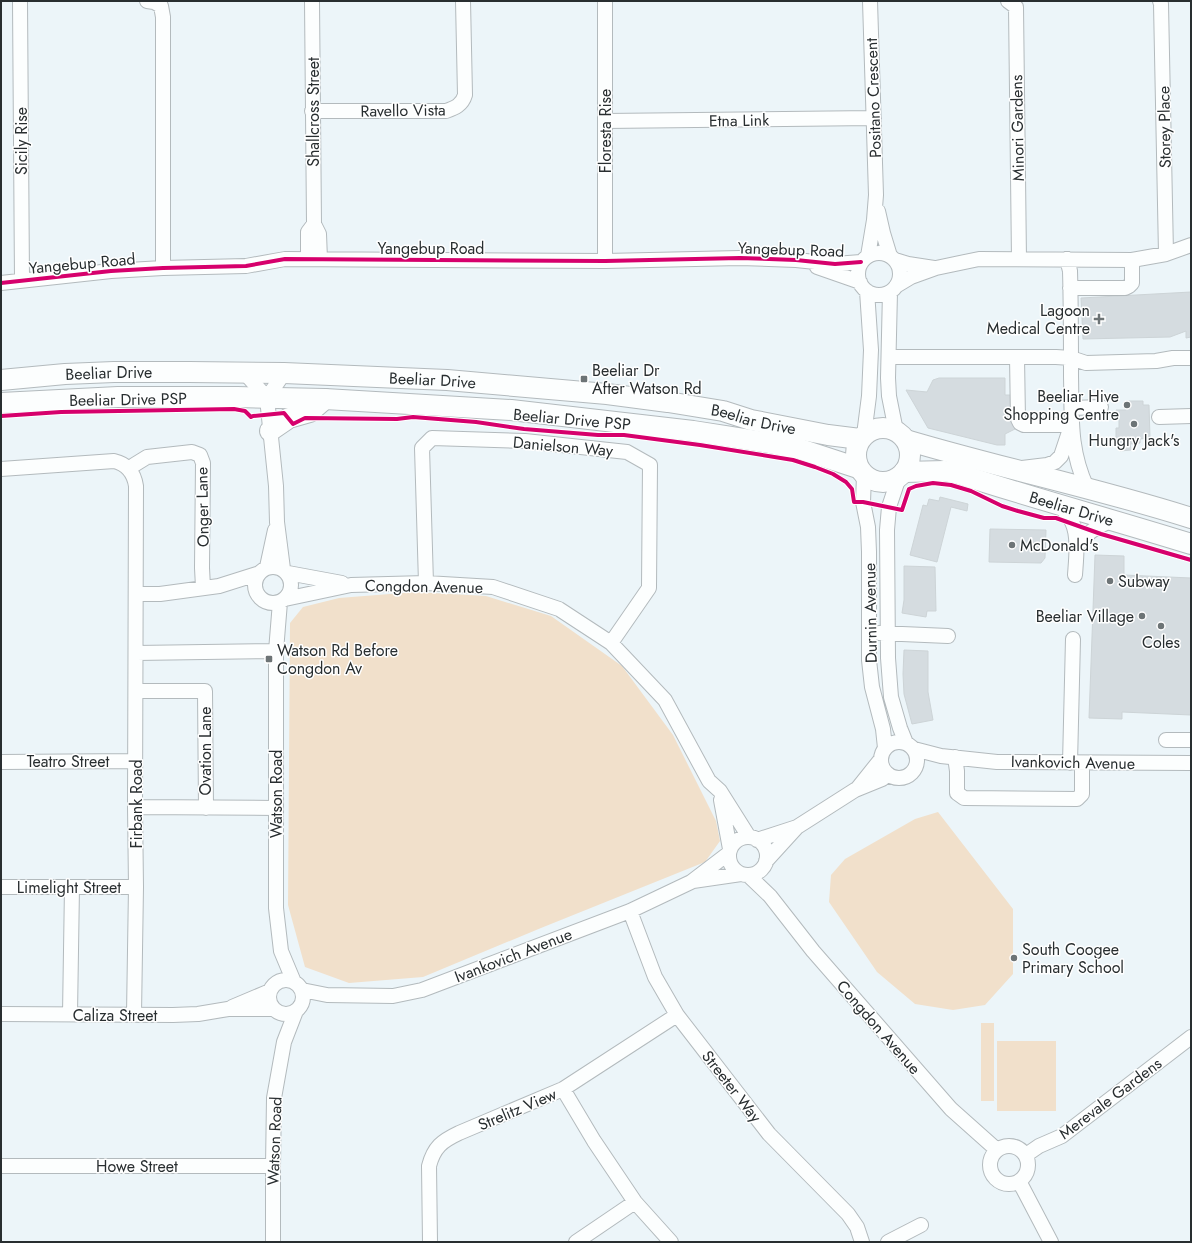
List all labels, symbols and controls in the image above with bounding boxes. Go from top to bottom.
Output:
street label: Positano Crescent [860,37,887,158]
street label: Shallcross Street [302,57,325,167]
street label: Minori Gardens [1005,75,1030,181]
street label: Storey Place [1152,86,1177,168]
street label: Floresta Rise [594,89,617,173]
street label: Ravello Vista [360,98,446,123]
street label: Sicily Rise [10,107,33,175]
street label: Etna Link [709,108,770,133]
street label: Yangebup Road [737,236,845,263]
street label: Yangebup Road [378,237,484,260]
street label: Yangebup Road [28,247,136,280]
place label: Lagoon Medical Centre [987,299,1090,340]
marker: Lagoon Medical Centre [1093,313,1105,325]
place label: Beeliar Dr After Watson Rd [592,359,702,400]
street label: Beeliar Drive [65,361,152,386]
street label: Beeliar Drive [389,367,477,394]
marker: Beeliar Dr After Watson Rd [579,374,589,384]
place label: Beeliar Hive Shopping Centre [1003,385,1119,426]
street label: Beeliar Drive PSP [69,387,187,412]
street label: Beeliar Drive [709,398,798,441]
marker: Beeliar Hive Shopping Centre [1122,400,1132,410]
street label: Beeliar Drive PSP [512,403,632,436]
marker: Hungry Jack's [1129,419,1139,429]
place label: Hungry Jack's [1089,429,1179,452]
street label: Danielson Way [512,431,615,462]
street label: Onger Lane [190,467,215,547]
street label: Beeliar Drive [1026,485,1116,532]
place label: McDonald's [1020,534,1099,557]
marker: McDonald's [1007,540,1017,550]
street label: Durnin Avenue [858,563,883,663]
place label: Subway [1118,570,1171,593]
street label: Congdon Avenue [365,574,483,599]
marker: Subway [1105,576,1115,586]
place label: Beeliar Village [1036,605,1134,628]
marker: Beeliar Village [1137,611,1147,621]
marker: Coles [1156,621,1166,631]
place label: Coles [1142,631,1180,654]
place label: Watson Rd Before Congdon Av [277,639,398,680]
marker: Watson Rd Before Congdon Av [264,654,274,664]
street label: Ovation Lane [194,706,217,796]
street label: Teatro Street [27,750,109,773]
street label: Watson Road [265,750,288,838]
street label: Ivankovich Avenue [1011,750,1135,775]
street label: Firbank Road [125,759,148,849]
street label: Limelight Street [17,876,121,899]
street label: Ivankovich Avenue [451,922,575,988]
place label: South Coogee Primary School [1022,938,1124,979]
marker: South Coogee Primary School [1009,953,1019,963]
street label: Congdon Avenue [831,975,926,1079]
street label: Caliza Street [73,1004,157,1027]
street label: Streeter Way [696,1045,768,1128]
street label: Merevale Gardens [1054,1052,1167,1145]
street label: Strelitz View [474,1083,560,1136]
street label: Watson Road [261,1096,288,1186]
street label: Howe Street [96,1155,178,1178]

